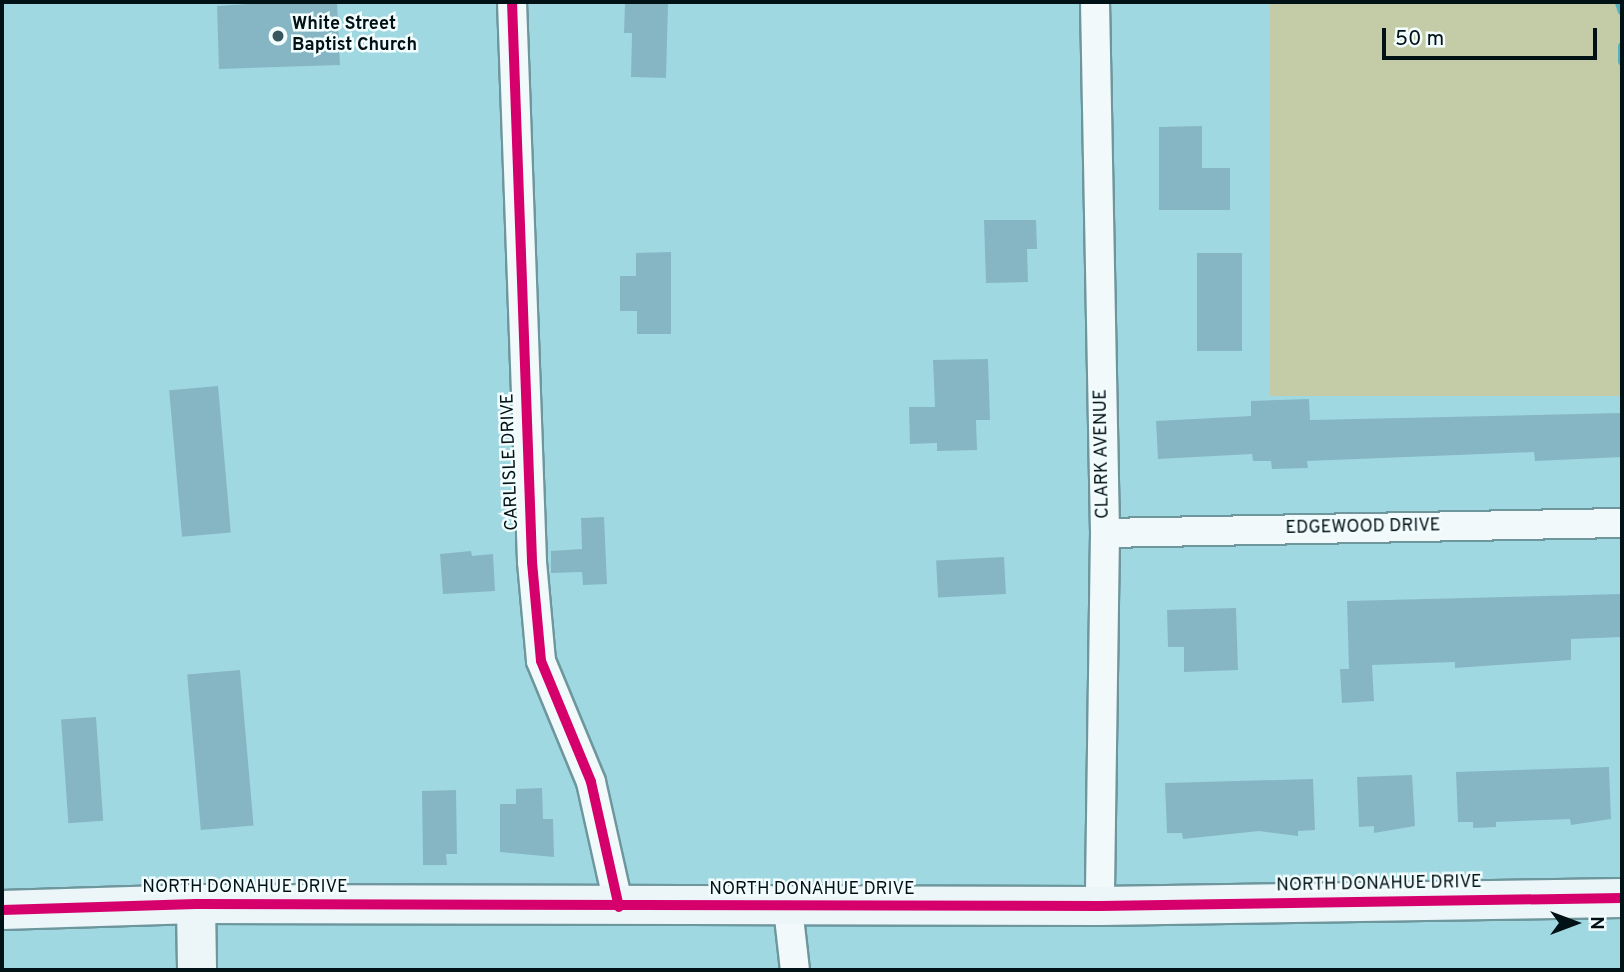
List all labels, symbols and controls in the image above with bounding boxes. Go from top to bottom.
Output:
scale bar [1386,14,1601,58]
place label: White Street Baptist Church [292,15,417,58]
text: 50 m [1395,26,1444,53]
marker: White Street Baptist Church [270,28,286,44]
street label: CLARK AVENUE [1091,389,1115,519]
street label: CARLISLE DRIVE [498,393,524,531]
street label: EDGEWOOD DRIVE [1285,516,1441,540]
street label: NORTH DONAHUE DRIVE [1276,872,1482,898]
street label: NORTH DONAHUE DRIVE [142,877,348,899]
street label: NORTH DONAHUE DRIVE [709,879,915,901]
north arrow [1540,888,1610,958]
text: N [1584,916,1608,930]

